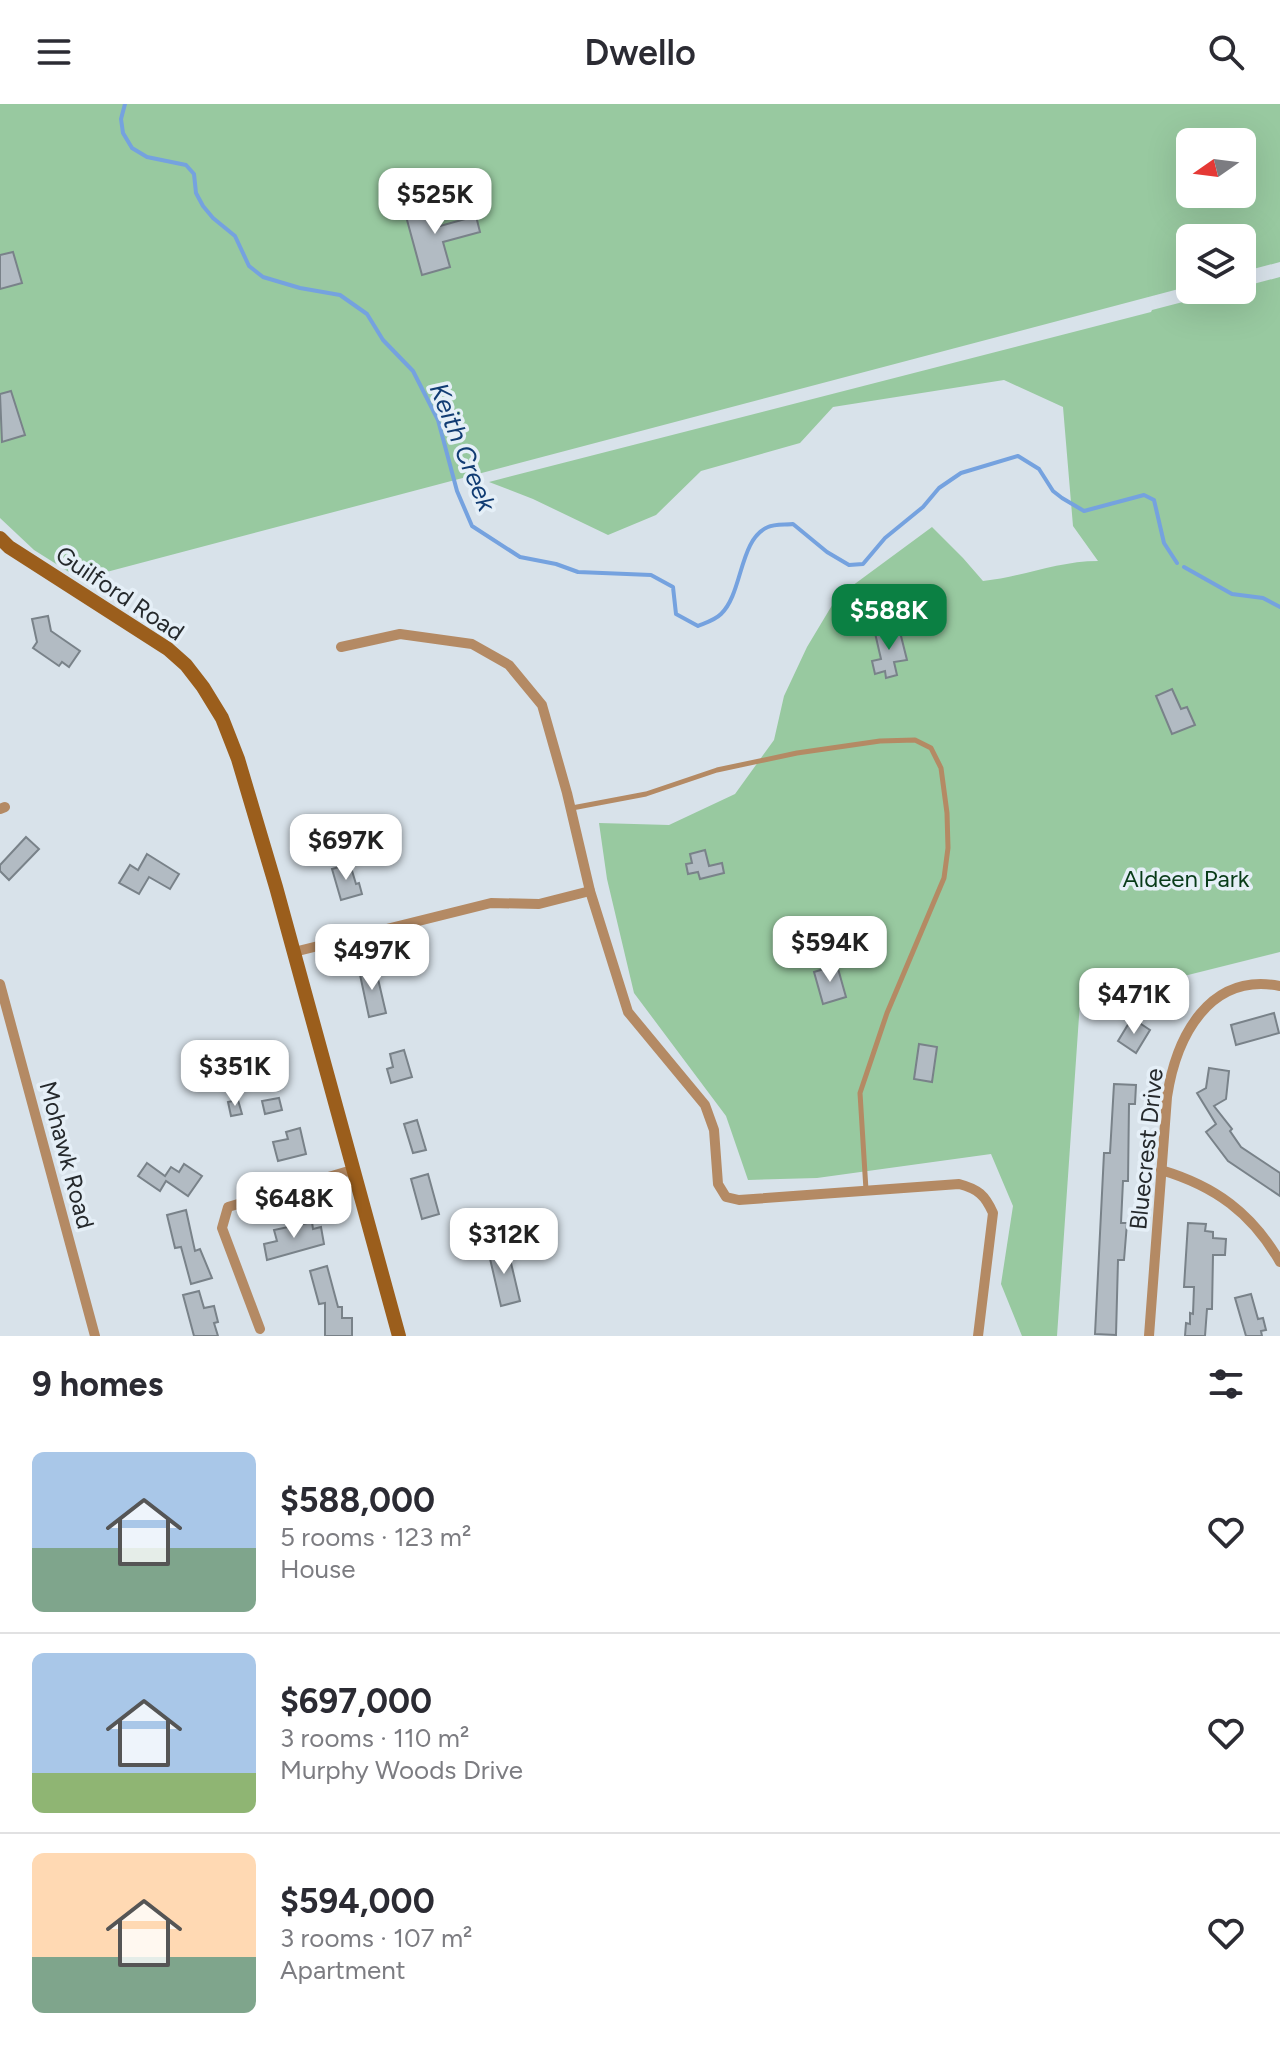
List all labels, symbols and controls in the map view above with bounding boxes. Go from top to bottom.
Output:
icon: menu [32,30,76,74]
icon: search [1204,30,1248,74]
text: Dwello [584,31,696,74]
north arrow [1176,128,1256,208]
map controls [1176,128,1256,304]
pin: $525K [379,168,491,236]
text: $525K [397,178,474,210]
button: layers [1176,224,1256,304]
water label: Keith Creek [423,378,504,517]
street label: Guilford Road [50,539,190,647]
pin: $588K [833,584,945,652]
text: $588K [850,594,928,626]
pin: $697K [290,814,402,882]
text: $697K [308,824,384,856]
park label: Aldeen Park [1123,864,1250,893]
pin: $594K [774,916,886,984]
pin: $497K [316,924,428,992]
text: $594K [791,926,869,958]
text: $497K [333,934,411,966]
pin: $471K [1078,968,1190,1036]
text: $471K [1097,978,1171,1010]
pin: $351K [179,1040,291,1108]
text: $351K [199,1050,271,1082]
street label: Bluecrest Drive [1123,1067,1169,1231]
street label: Mohawk Road [33,1078,101,1232]
pin: $648K [238,1172,350,1240]
text: $648K [254,1182,334,1214]
pin: $312K [448,1208,560,1276]
text: $312K [468,1218,540,1250]
icon: filters [1204,1362,1248,1406]
text: 9 homes [32,1364,163,1405]
text: $588,000 [280,1480,435,1521]
icon: home [96,1484,192,1580]
icon: heart [1204,1510,1248,1554]
text: 5 rooms · 123 m² [280,1521,471,1553]
text: House [280,1553,355,1585]
text: $697,000 [280,1681,432,1722]
icon: home [96,1685,192,1781]
icon: heart [1204,1711,1248,1755]
text: 3 rooms · 110 m² [280,1722,469,1754]
text: Murphy Woods Drive [280,1754,523,1786]
text: $594,000 [280,1881,435,1922]
icon: home [96,1885,192,1981]
icon: heart [1204,1911,1248,1955]
text: 3 rooms · 107 m² [280,1922,473,1954]
text: Apartment [280,1954,406,1986]

